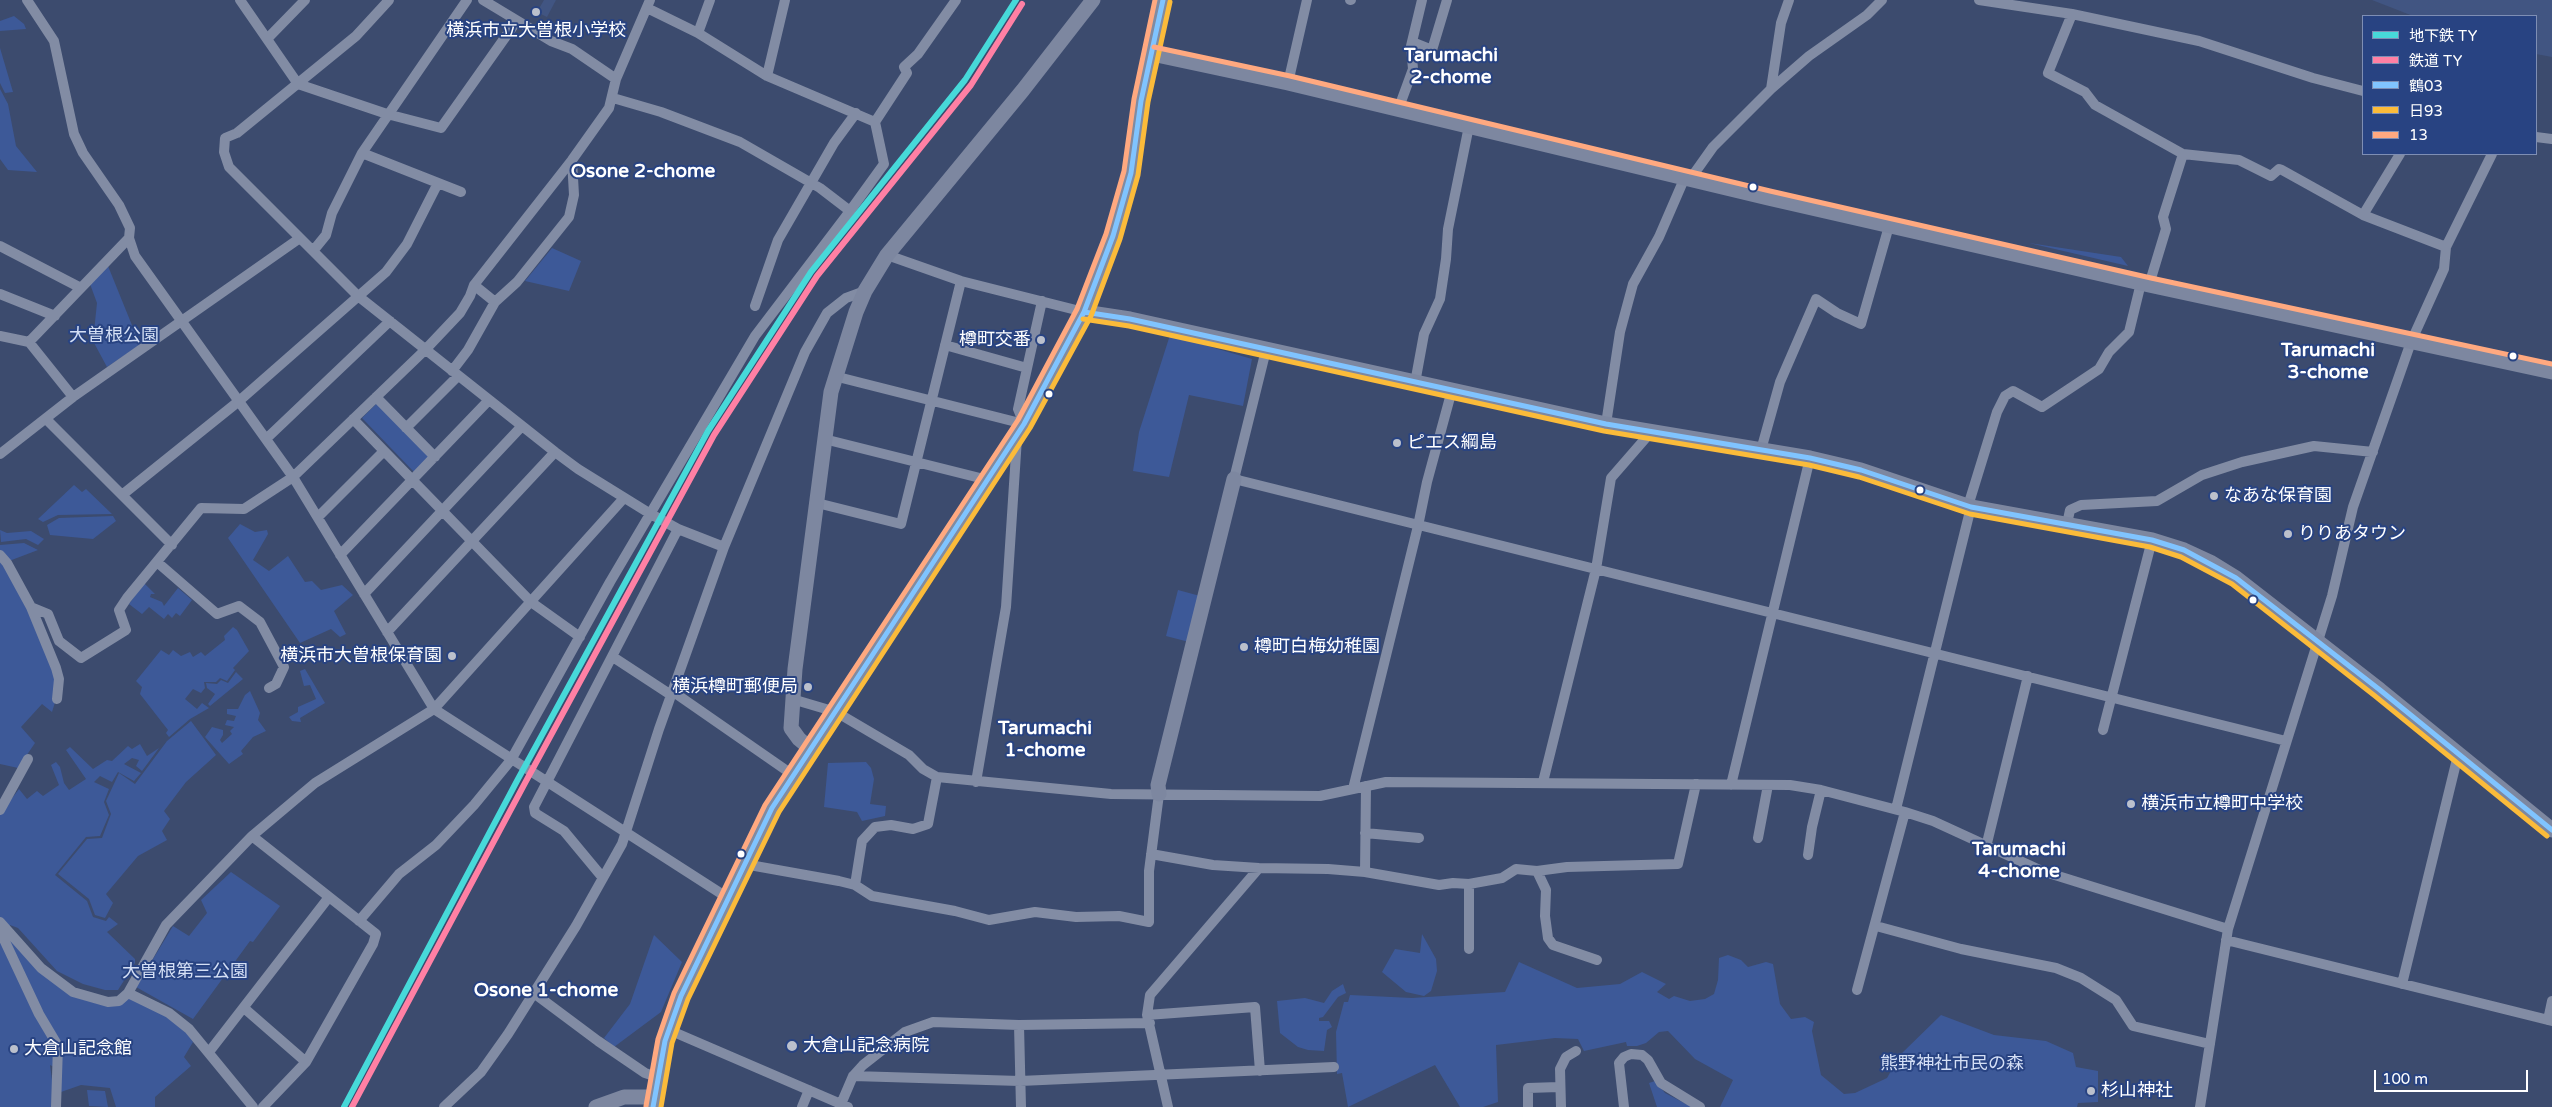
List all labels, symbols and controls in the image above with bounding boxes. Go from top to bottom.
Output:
marker: 横浜市立大曽根小学校 [530,6,542,18]
legend [2362,15,2537,155]
place label: 横浜市立大曽根小学校 [446,20,626,42]
text: 地下鉄 TY [2409,27,2477,45]
district label: Tarumachi 2-chome [1404,45,1498,89]
text: 鉄道 TY [2409,52,2462,70]
text: 鶴03 [2409,77,2443,95]
text: 日93 [2409,102,2443,120]
text: 13 [2409,126,2428,144]
district label: Osone 2-chome [571,161,715,183]
unlabelled marker [1748,182,1758,192]
park label: 大曽根公園 [69,325,159,347]
place label: 樽町交番 [959,329,1031,351]
marker: 樽町交番 [1035,334,1047,346]
district label: Tarumachi 3-chome [2281,340,2375,384]
unlabelled marker [2508,351,2518,361]
unlabelled marker [1044,389,1054,399]
place label: ピエス綱島 [1407,432,1497,454]
marker: ピエス綱島 [1391,437,1403,449]
unlabelled marker [1915,485,1925,495]
place label: なあな保育園 [2224,485,2332,507]
marker: なあな保育園 [2208,490,2220,502]
place label: りりあタウン [2298,523,2406,545]
marker: りりあタウン [2282,528,2294,540]
unlabelled marker [2248,595,2258,605]
place label: 樽町白梅幼稚園 [1254,636,1380,658]
marker: 樽町白梅幼稚園 [1238,641,1250,653]
place label: 横浜市大曽根保育園 [280,645,442,667]
marker: 横浜市大曽根保育園 [446,650,458,662]
place label: 横浜樽町郵便局 [672,676,798,698]
marker: 横浜樽町郵便局 [802,681,814,693]
district label: Tarumachi 1-chome [998,718,1092,762]
place label: 横浜市立樽町中学校 [2141,793,2303,815]
marker: 横浜市立樽町中学校 [2125,798,2137,810]
district label: Tarumachi 4-chome [1972,839,2066,883]
unlabelled marker [736,849,746,859]
park label: 大曽根第三公園 [122,961,248,983]
district label: Osone 1-chome [474,980,618,1002]
place label: 大倉山記念病院 [803,1035,929,1057]
place label: 大倉山記念館 [24,1038,132,1060]
marker: 大倉山記念病院 [785,1039,799,1053]
marker: 大倉山記念館 [8,1043,20,1055]
park label: 熊野神社市民の森 [1880,1053,2024,1075]
scale bar [2377,1060,2531,1092]
text: 100 m [2382,1070,2428,1088]
place label: 杉山神社 [2101,1080,2173,1102]
marker: 杉山神社 [2085,1085,2097,1097]

